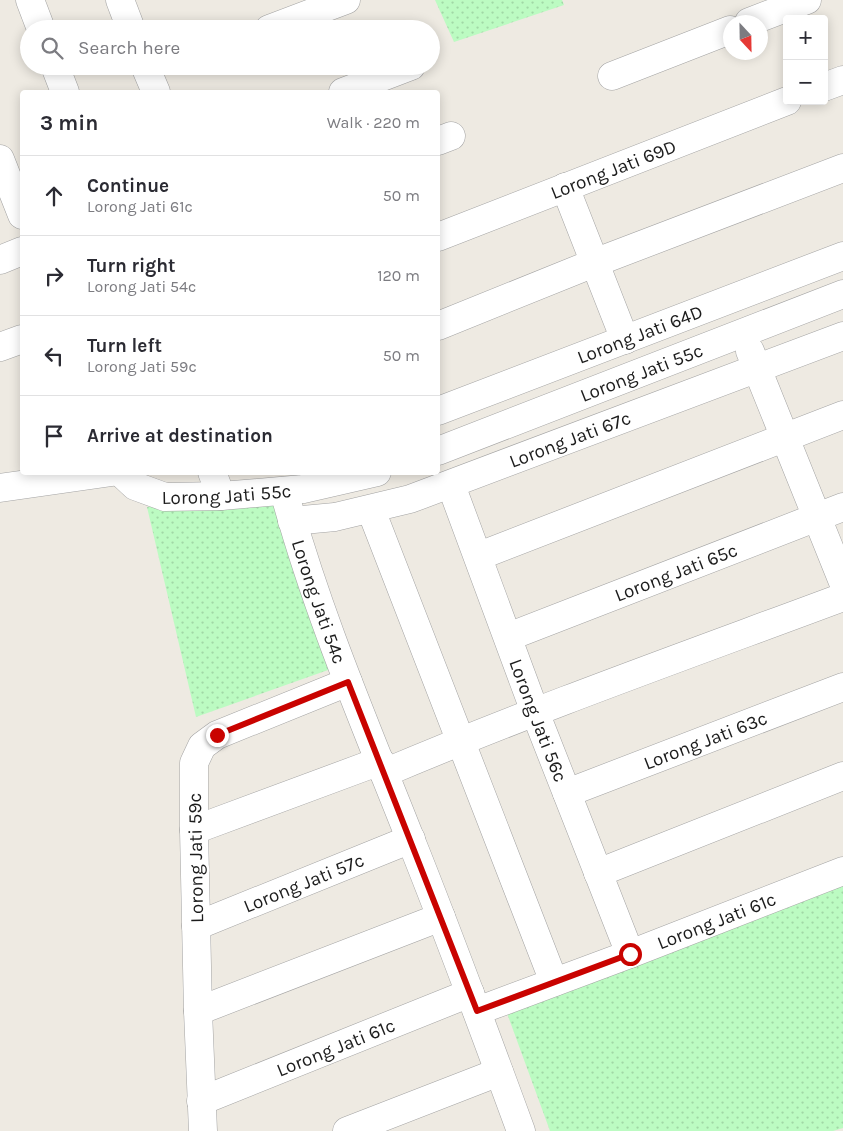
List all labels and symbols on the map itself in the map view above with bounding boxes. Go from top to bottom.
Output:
north arrow [723,15,768,60]
street label: Lorong Jati 69D [547,135,680,204]
street label: Lorong Jati 64D [574,301,706,369]
street label: Lorong Jati 55c [577,339,706,407]
street label: Lorong Jati 67c [506,407,634,473]
street label: Lorong Jati 55c [161,480,292,509]
street label: Lorong Jati 54c [287,537,350,667]
street label: Lorong Jati 65c [612,539,741,607]
street label: Lorong Jati 56c [504,656,571,785]
street label: Lorong Jati 63c [641,707,770,775]
route end [206,724,229,747]
street label: Lorong Jati 59c [184,793,208,923]
street label: Lorong Jati 57c [240,849,367,918]
street label: Lorong Jati 61c [654,888,779,954]
route start [619,943,642,966]
street label: Lorong Jati 61c [273,1014,398,1082]

